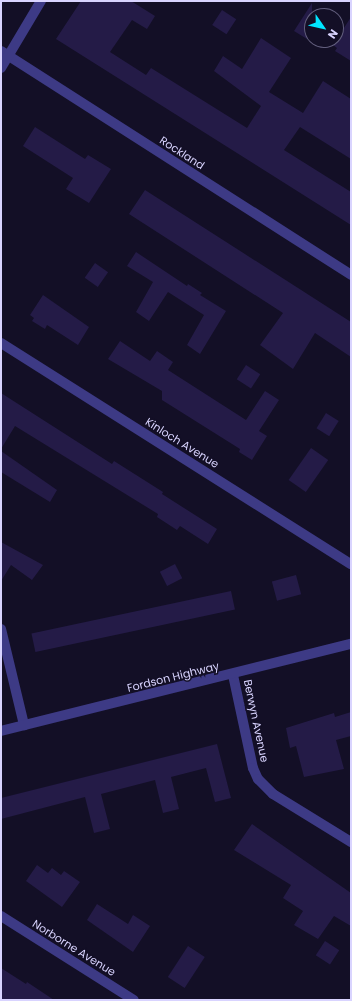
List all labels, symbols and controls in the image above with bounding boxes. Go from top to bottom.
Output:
north arrow [304,8,344,48]
text: N [324,26,342,42]
street label: Rockland [157,134,207,172]
street label: Kinloch Avenue [143,415,221,471]
street label: Fordson Highway [126,659,220,695]
street label: Berwyn Avenue [241,678,271,764]
street label: Norborne Avenue [30,917,118,979]

